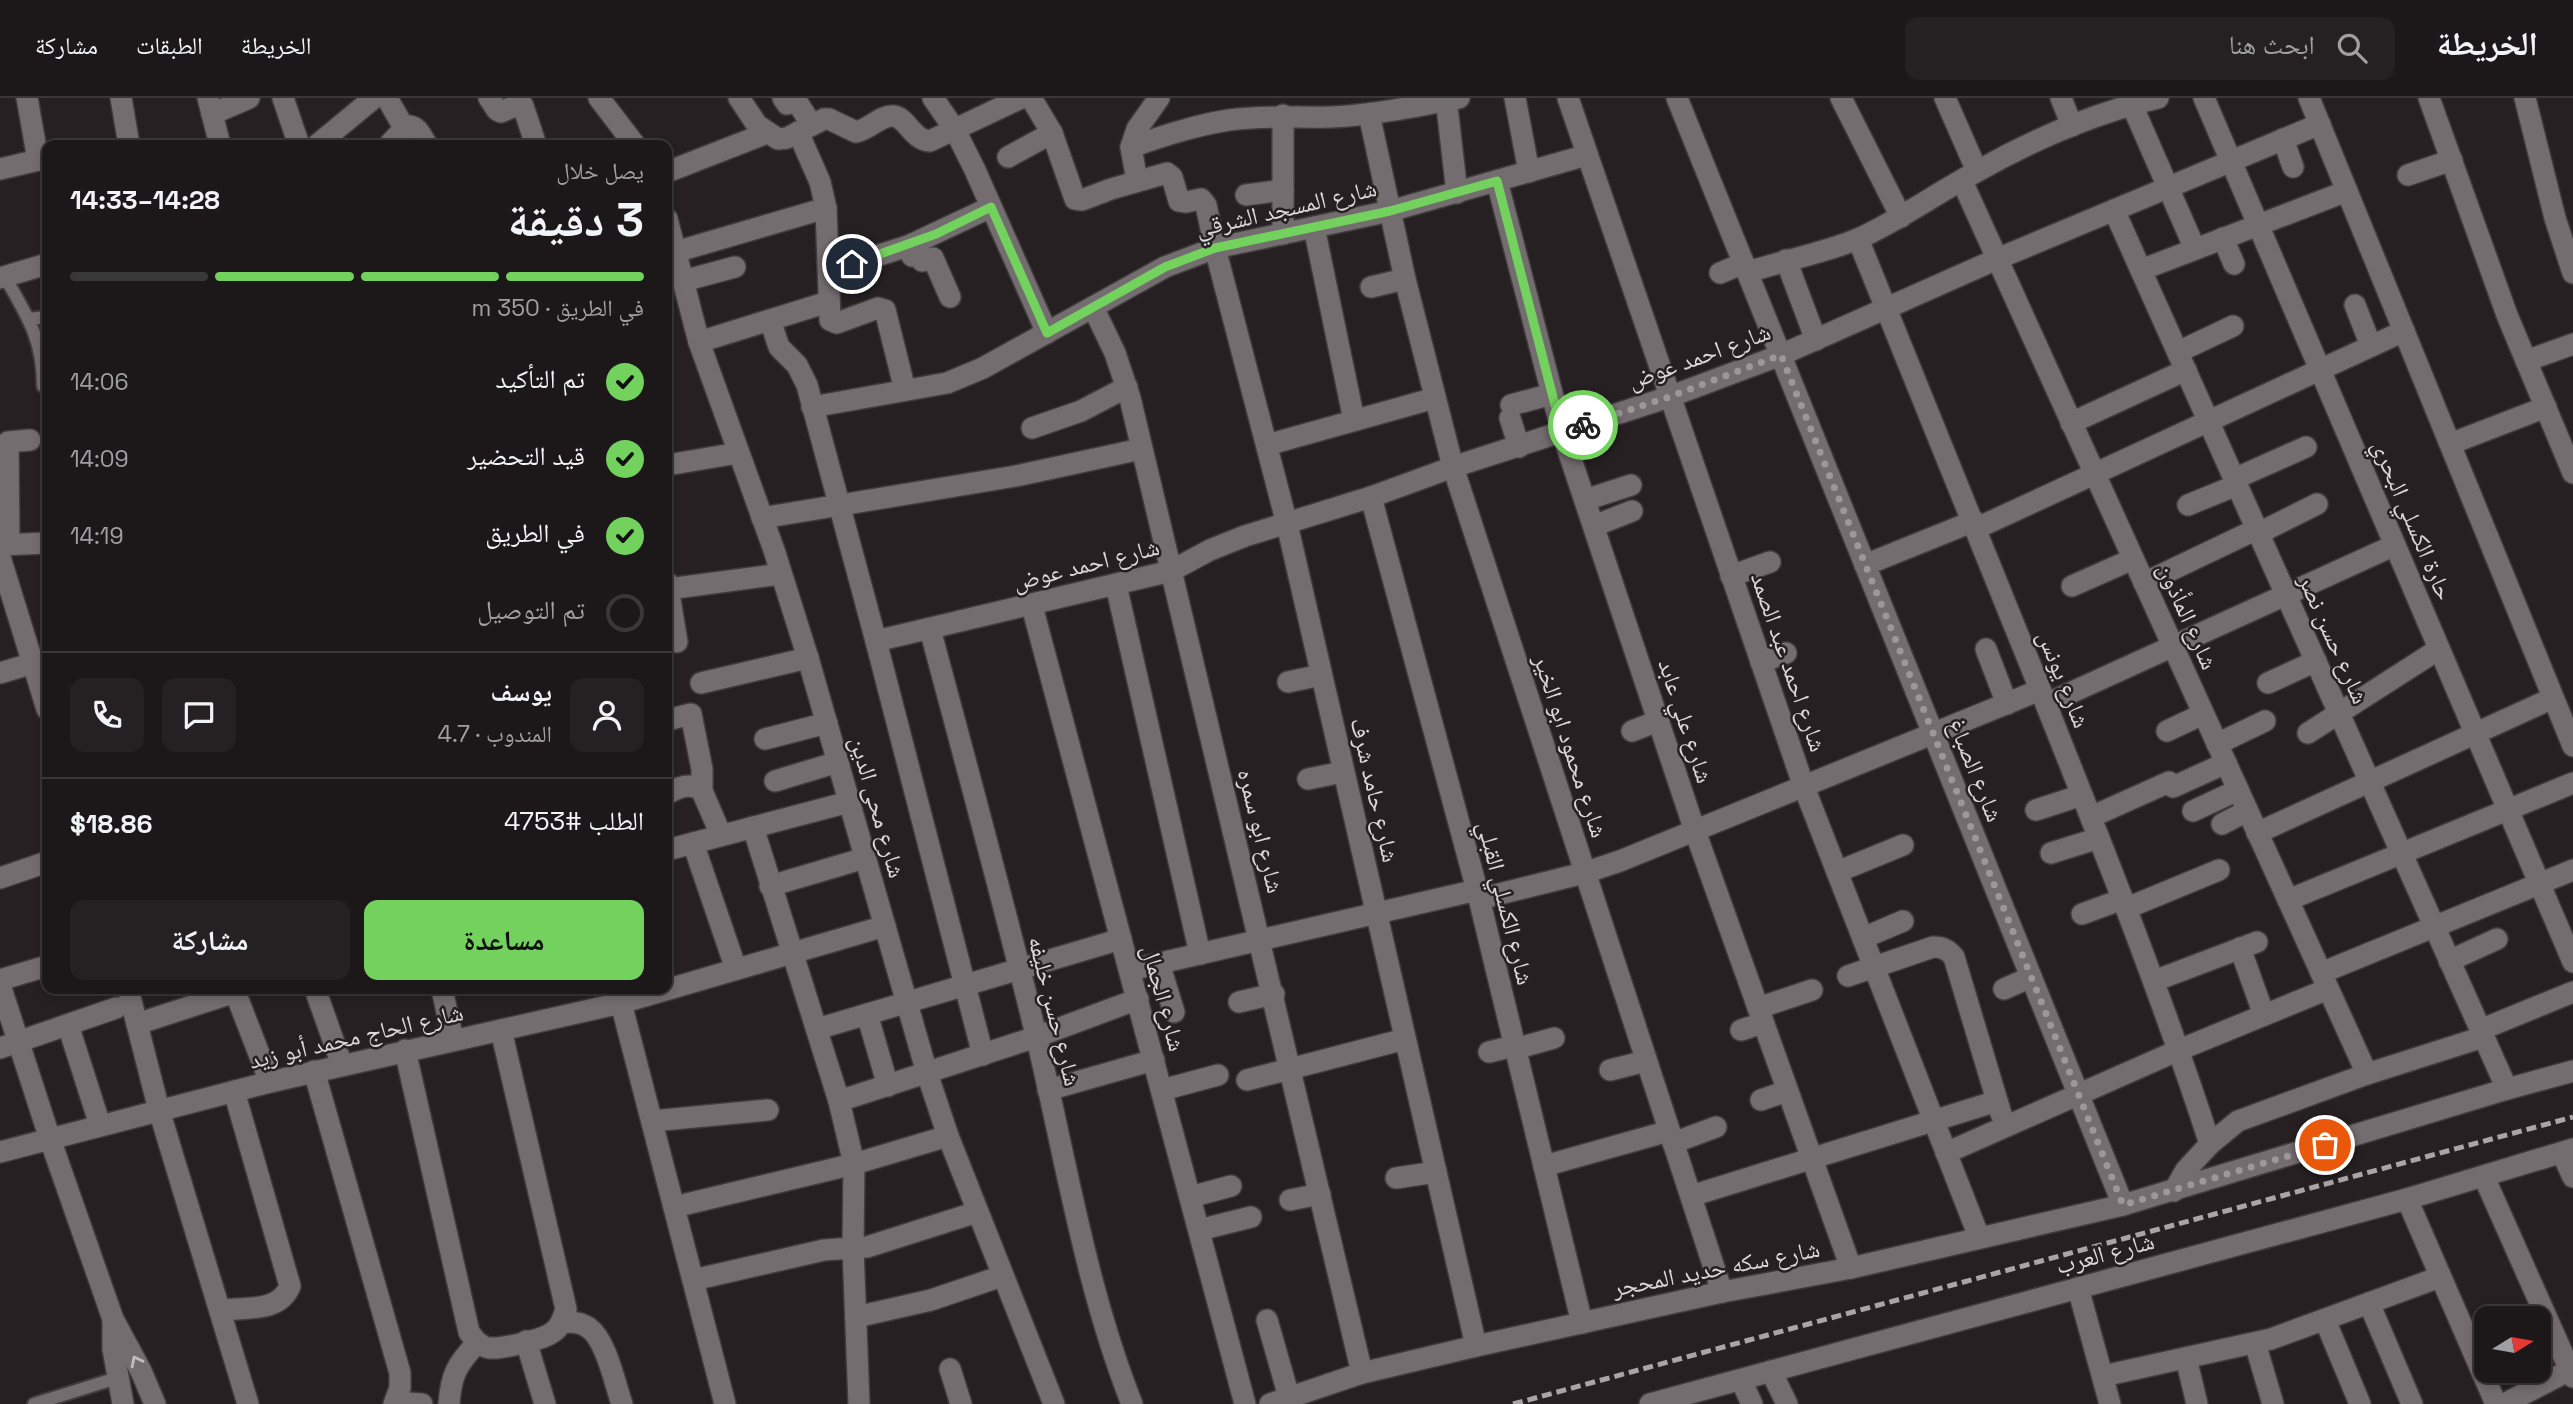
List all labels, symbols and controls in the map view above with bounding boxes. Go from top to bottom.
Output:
search box [1905,17,2395,80]
text: الخريطة [2437,23,2538,65]
text: ابحث هنا [2229,28,2315,62]
icon: search [2333,29,2371,67]
text: مشاركة [35,30,98,61]
text: الطبقات [136,30,203,61]
text: الخريطة [241,30,311,61]
text: يصل خلال [556,156,644,186]
street label: شارع المسجد الشرقي [1192,172,1380,248]
text: 14:28–14:33 [70,183,220,217]
text: 3 دقيقة [508,191,644,249]
pin [822,234,882,294]
icon: home [833,245,871,283]
text: في الطريق · 350 m [472,293,644,323]
street label: شارع احمد عوض [1623,316,1775,396]
text: تم التأكيد [496,362,585,396]
icon: check [606,363,644,401]
text: 14:06 [70,367,129,397]
courier [1548,390,1618,460]
icon: bike [1564,406,1602,444]
street label: حارة الكسلي البحري [2362,435,2461,606]
text: قيد التحضير [467,439,585,473]
icon: check [606,440,644,478]
text: 14:09 [70,444,129,474]
text: في الطريق [485,516,585,550]
icon: check [606,517,644,555]
text: 14:19 [70,521,124,551]
street label: شارع احمد عوض [1010,531,1162,597]
street label: شارع المأذون [2151,558,2225,674]
street label: شارع احمد عبد الصمد [1744,568,1834,756]
street label: شارع حسن نصر [2291,569,2376,708]
text: تم التوصيل [477,593,585,627]
street label: شارع يونس [2030,626,2098,732]
street label: شارع محمود ابو الخير [1526,650,1615,842]
street label: شارع علي عابد [1647,655,1721,788]
text: يوسف [491,675,552,709]
button: phone [70,678,144,752]
button: chat [162,678,236,752]
button: person [570,678,644,752]
street label: شارع الصباغ [1941,714,2011,826]
street label: شارع حامد شرف [1343,715,1407,865]
text: المندوب · 4.7 [438,719,552,749]
street label: شارع محى الدين [843,733,913,881]
street label: شارع ابو سمره [1231,766,1291,896]
text: الطلب #4753 [504,804,644,838]
text: $18.86 [70,807,153,841]
street label: شارع الكسلي القبلي [1467,818,1541,989]
button: مشاركة [70,900,350,980]
button: مساعدة [364,900,644,980]
street label: شارع حسن خليفه [1021,933,1089,1089]
street label: شارع الجمال [1135,941,1193,1055]
street label: شارع الحاج محمد أبو زيد [246,996,466,1076]
pin [2295,1115,2355,1175]
icon: bag [2306,1126,2344,1164]
street label: شارع العرب [2052,1225,2158,1281]
street label: شارع سكه حديد المحجر [1609,1233,1822,1303]
north arrow [2474,1306,2552,1382]
map controls [2474,1306,2551,1383]
one-way arrow [130,1355,144,1368]

